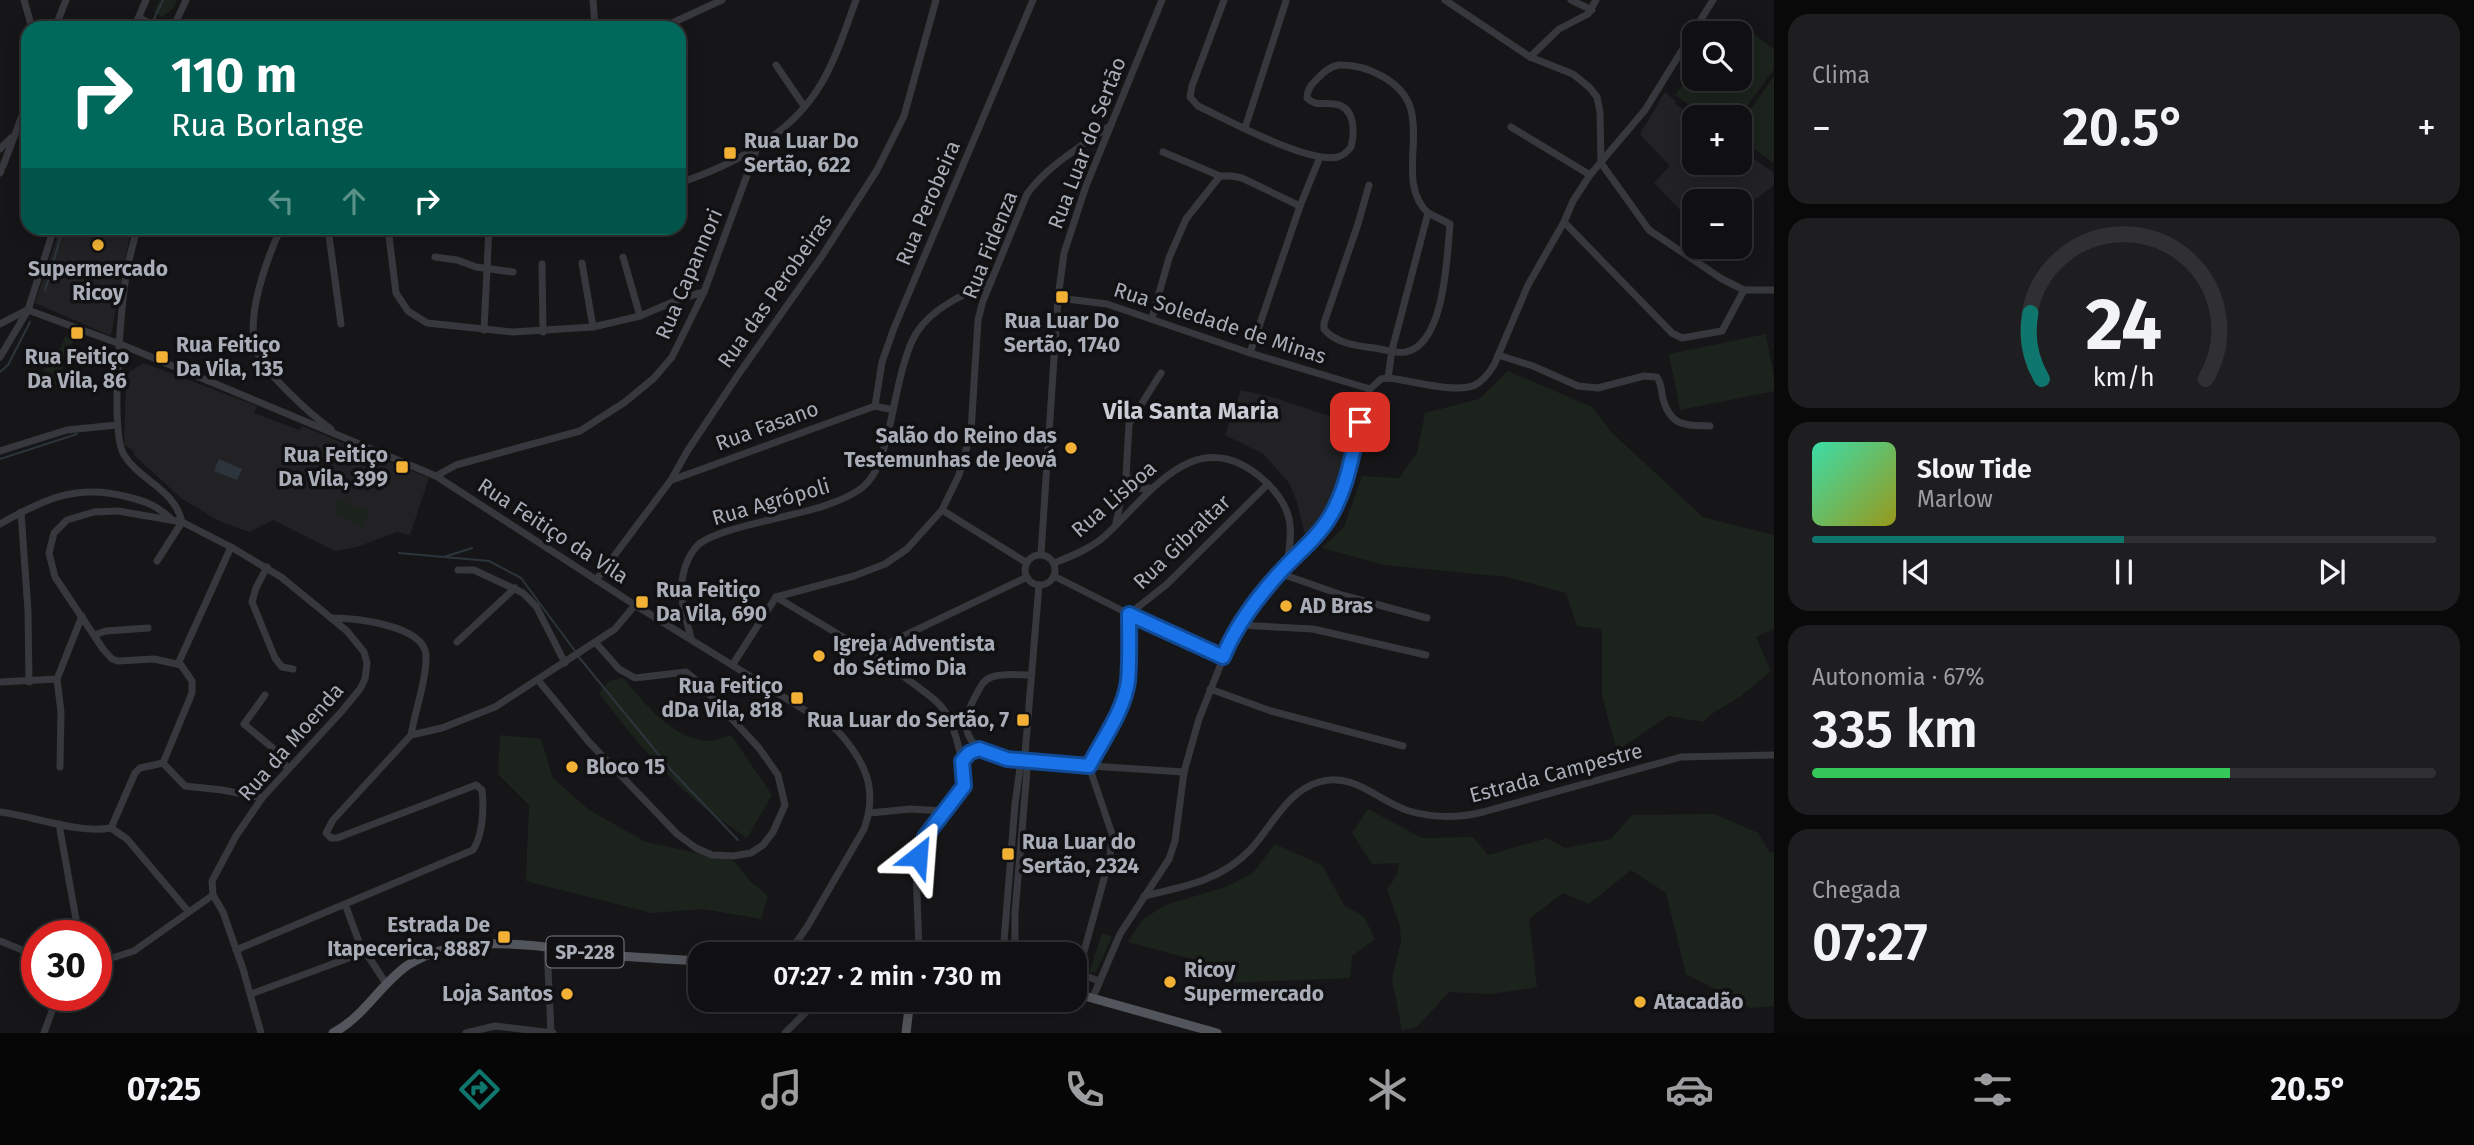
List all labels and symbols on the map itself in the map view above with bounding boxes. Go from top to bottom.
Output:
street label: Rua Luar do Sertão [1042,53,1132,233]
place label: Rua Luar Do Sertão, 622 [744,128,859,178]
street label: Rua Perobeira [890,137,966,269]
marker: Rua Luar Do Sertão, 622 [722,145,738,161]
street label: Rua Fidenza [957,187,1023,303]
street label: Rua Capannori [650,205,728,343]
street label: Rua das Perobeiras [712,209,838,373]
marker: Supermercado Ricoy [90,237,106,253]
place label: Supermercado Ricoy [28,256,168,306]
street label: Rua Soledade de Minas [1110,276,1330,370]
marker: Rua Luar Do Sertão, 1740 [1054,289,1070,305]
place label: Rua Luar Do Sertão, 1740 [1004,308,1120,358]
marker: Rua Feitiço Da Vila, 86 [69,325,85,341]
place label: Rua Feitiço Da Vila, 135 [176,332,283,382]
place label: Rua Feitiço Da Vila, 86 [25,344,129,394]
marker: Rua Feitiço Da Vila, 135 [154,349,170,365]
pin [1330,392,1390,452]
street label: Rua Fasano [712,395,822,457]
district label: Vila Santa Maria [1102,397,1279,425]
place label: Salão do Reino das Testemunhas de Jeová [844,423,1057,473]
marker: Salão do Reino das Testemunhas de Jeová [1063,440,1079,456]
place label: Rua Feitiço Da Vila, 399 [278,442,388,492]
street label: Rua Lisboa [1066,455,1162,543]
marker: Rua Feitiço Da Vila, 399 [394,459,410,475]
street label: Rua Feitiço da Vila [473,473,633,589]
street label: Rua Agrópoli [709,473,833,531]
street label: Rua Gibraltar [1128,489,1236,595]
place label: Rua Feitiço Da Vila, 690 [656,577,767,627]
place label: AD Bras [1299,593,1373,619]
marker: Rua Feitiço Da Vila, 690 [634,594,650,610]
marker: AD Bras [1278,598,1294,614]
place label: Igreja Adventista do Sétimo Dia [833,631,995,681]
marker: Igreja Adventista do Sétimo Dia [811,648,827,664]
place label: Rua Feitiço dDa Vila, 818 [661,673,783,723]
street label: Rua da Moenda [233,678,349,806]
marker: Rua Feitiço dDa Vila, 818 [789,690,805,706]
place label: Rua Luar do Sertão, 7 [807,707,1009,733]
marker: Rua Luar do Sertão, 7 [1015,712,1031,728]
street label: Estrada Campestre [1467,737,1645,809]
place label: Bloco 15 [586,754,665,780]
marker: Bloco 15 [564,759,580,775]
position arrow [881,819,955,893]
place label: Rua Luar do Sertão, 2324 [1022,829,1139,879]
marker: Rua Luar do Sertão, 2324 [1000,846,1016,862]
place label: Estrada De Itapecerica, 8887 [327,912,490,962]
speed limit sign: 30 [21,920,112,1011]
marker: Estrada De Itapecerica, 8887 [496,929,512,945]
road number: SP-228 [546,936,624,968]
place label: Ricoy Supermercado [1184,957,1324,1007]
marker: Ricoy Supermercado [1162,974,1178,990]
place label: Loja Santos [442,981,553,1007]
marker: Loja Santos [559,986,575,1002]
place label: Atacadão [1653,989,1743,1015]
marker: Atacadão [1632,994,1648,1010]

